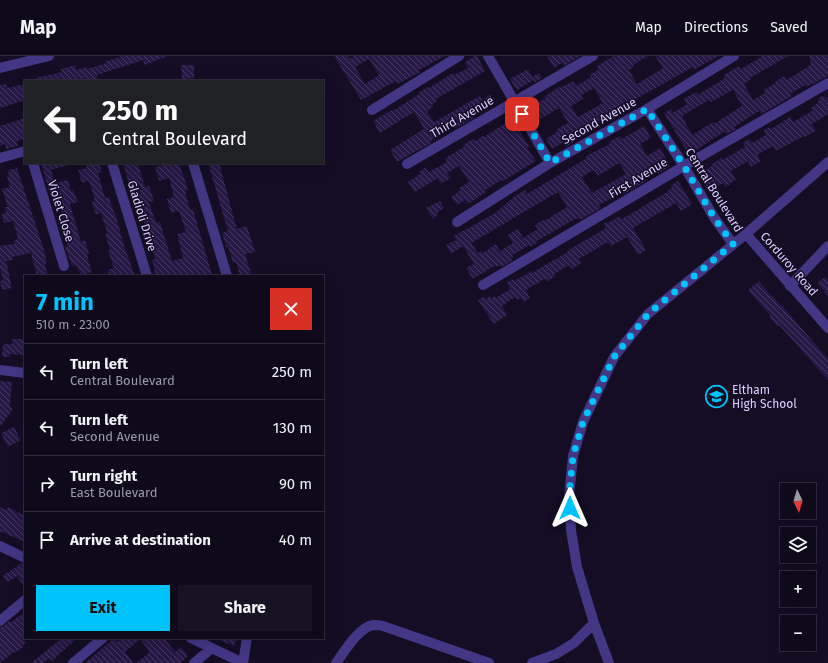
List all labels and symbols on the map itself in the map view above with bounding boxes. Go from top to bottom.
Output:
street label: Third Avenue [428,93,496,141]
street label: Second Avenue [559,95,639,147]
pin [505,97,539,131]
street label: Central Boulevard [682,145,746,235]
street label: First Avenue [606,155,670,201]
street label: Violet Close [45,178,77,244]
street label: Gladioli Drive [125,179,159,253]
street label: Corduroy Road [758,229,820,299]
place label: Eltham High School [732,383,797,411]
school or university icon: Eltham High School [704,384,730,410]
north arrow [780,483,816,519]
position arrow [549,487,591,529]

